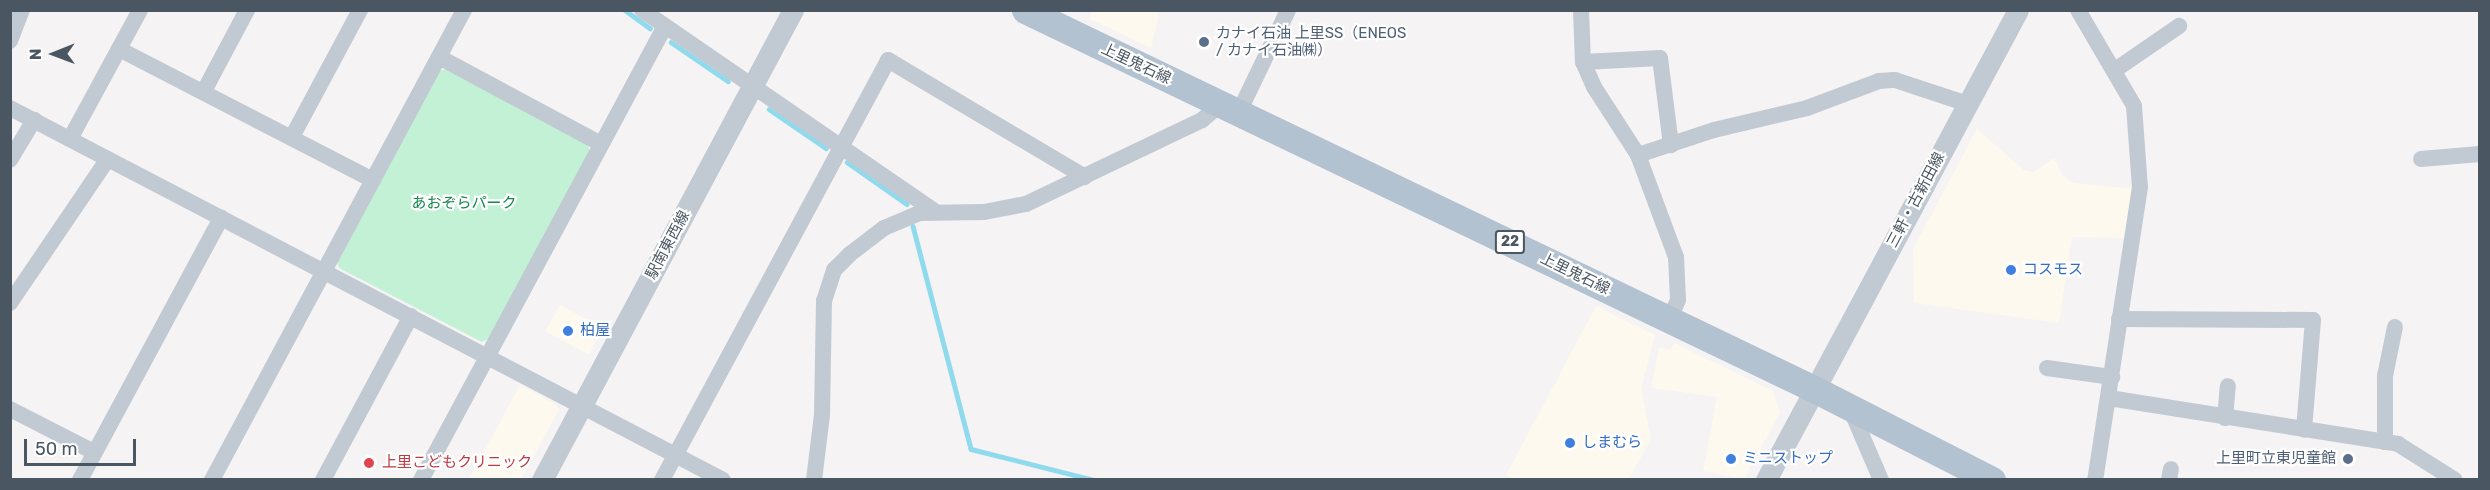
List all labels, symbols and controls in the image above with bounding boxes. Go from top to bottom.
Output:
north arrow [24,24,84,84]
place label: カナイ石油 上里SS（ENEOS / カナイ石油㈱） [1216,24,1406,59]
marker: カナイ石油 上里SS（ENEOS / カナイ石油㈱） [1197,35,1211,49]
street label: 上里鬼石線 [1098,40,1174,88]
text: N [26,48,45,60]
street label: 三軒・古新田線 [1883,149,1949,251]
park label: あおぞらパーク [412,195,516,213]
street label: 駅南東西線 [642,208,694,282]
road number: 22 [1494,231,1526,253]
street label: 上里鬼石線 [1537,249,1613,299]
place label: コスモス [2023,261,2083,279]
marker: コスモス [2004,263,2018,277]
place label: 柏屋 [580,322,610,340]
marker: 柏屋 [561,324,575,338]
scale bar [27,427,140,465]
place label: しまむら [1582,434,1642,452]
marker: しまむら [1563,436,1577,450]
text: 50 m [35,438,78,460]
place label: ミニストップ [1743,450,1833,468]
place label: 上里町立東児童館 [2216,450,2336,468]
marker: ミニストップ [1724,452,1738,466]
marker: 上里町立東児童館 [2341,452,2355,466]
marker: 上里こどもクリニック [360,454,378,472]
place label: 上里こどもクリニック [382,454,532,472]

